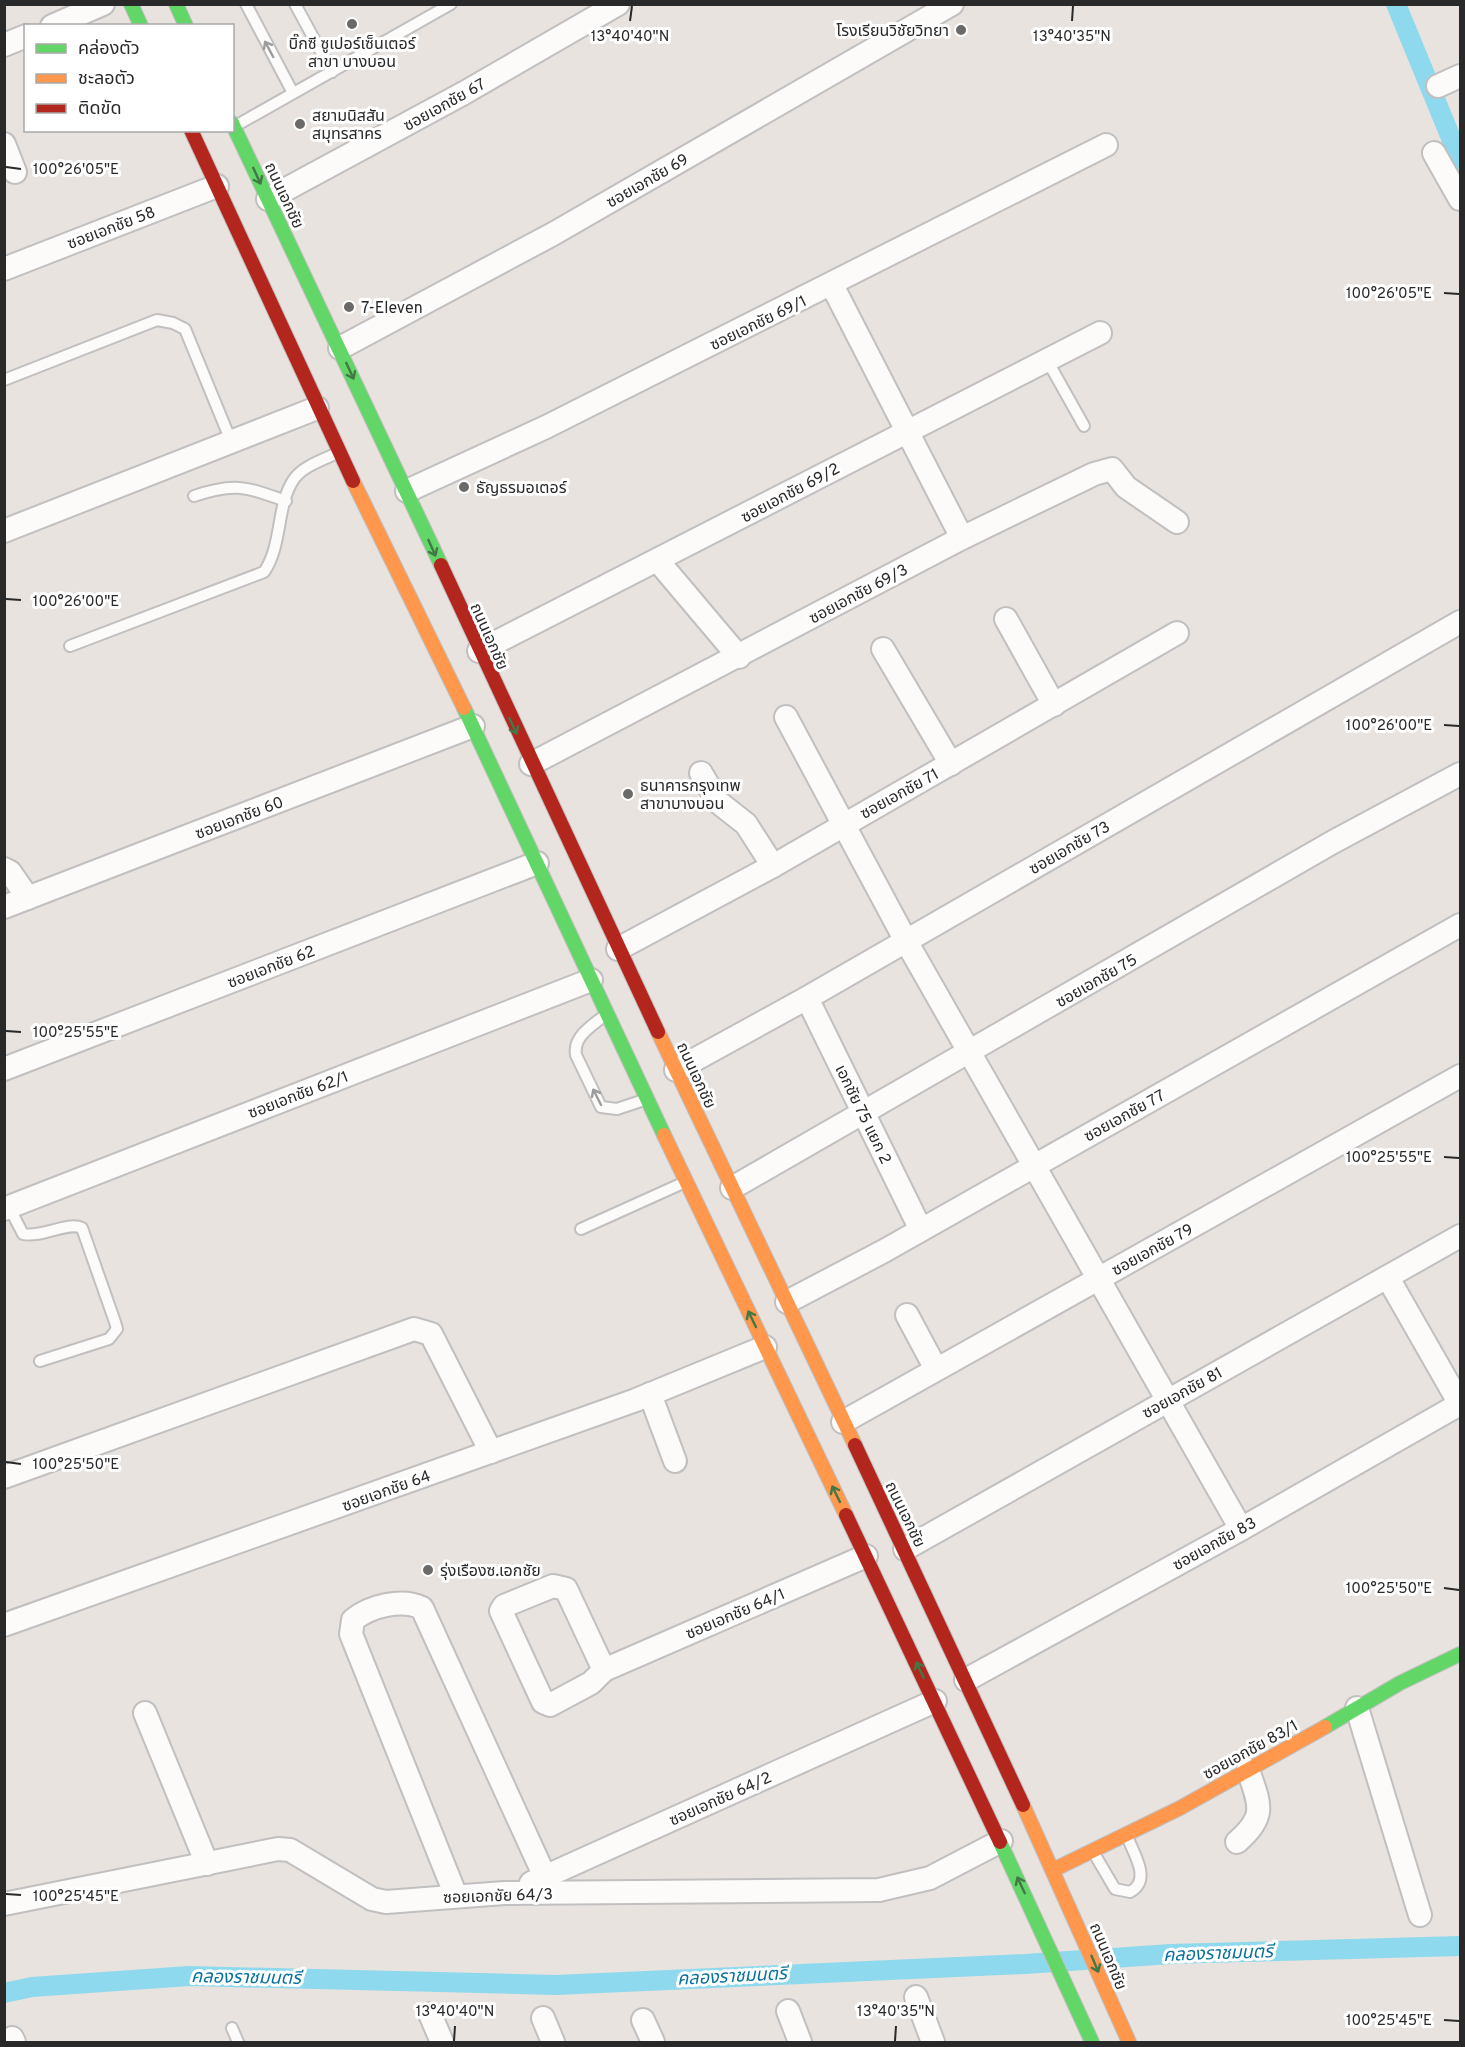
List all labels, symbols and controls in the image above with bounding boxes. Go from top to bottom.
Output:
marker: บิ๊กซี ซูเปอร์เซ็นเตอร์ สาขา บางบอน [345,17,359,31]
place label: โรงเรียนวิชัยวิทยา [836,22,949,42]
marker: โรงเรียนวิชัยวิทยา [954,23,968,37]
legend [24,24,234,132]
text: 13°40'40"N [591,28,669,47]
text: 13°40'35"N [1033,28,1111,47]
place label: บิ๊กซี ซูเปอร์เซ็นเตอร์ สาขา บางบอน [289,33,416,73]
text: คล่องตัว [78,38,140,61]
one-way arrow [263,40,275,58]
text: ชะลอตัว [78,68,135,91]
street label: ซอยเอกชัย 67 [401,75,489,136]
text: ติดขัด [78,98,121,121]
place label: สยามนิสสัน สมุทรสาคร [312,107,385,145]
marker: สยามนิสสัน สมุทรสาคร [293,117,307,131]
street label: ซอยเอกชัย 69 [603,150,693,213]
street label: ถนนเอกชัย [259,159,307,232]
text: 100°26'05"E [33,161,119,180]
one-way arrow [252,167,264,185]
street label: ซอยเอกชัย 58 [65,203,159,255]
text: 100°26'05"E [1346,285,1432,304]
street label: ซอยเอกชัย 69/1 [707,292,811,356]
place label: 7-Eleven [361,299,423,319]
marker: 7-Eleven [342,300,356,314]
one-way arrow [345,362,357,380]
street label: ซอยเอกชัย 69/2 [738,459,844,528]
place label: ธัญธรมอเตอร์ [476,479,567,499]
marker: ธัญธรมอเตอร์ [457,480,471,494]
one-way arrow [427,539,439,557]
street label: ซอยเอกชัย 69/3 [806,560,912,629]
text: 100°26'00"E [33,593,119,612]
street label: ถนนเอกชัย [465,600,512,673]
one-way arrow [508,716,520,734]
text: 100°26'00"E [1346,717,1432,736]
street label: ซอยเอกชัย 71 [857,765,943,825]
place label: ธนาคารกรุงเทพ สาขาบางบอน [640,777,741,815]
marker: ธนาคารกรุงเทพ สาขาบางบอน [621,787,635,801]
street label: ซอยเอกชัย 60 [193,793,287,845]
street label: ซอยเอกชัย 73 [1026,818,1114,880]
street label: ซอยเอกชัย 62 [225,942,318,994]
street label: ซอยเอกชัย 75 [1053,950,1141,1013]
text: 100°25'55"E [33,1024,119,1043]
street label: ถนนเอกชัย [671,1039,719,1112]
street label: เอกชัย 75 แยก 2 [830,1062,895,1168]
street label: ซอยเอกชัย 62/1 [246,1068,352,1124]
street label: ซอยเอกชัย 77 [1081,1086,1169,1147]
one-way arrow [590,1089,602,1107]
text: 100°25'55"E [1346,1149,1432,1168]
street label: ซอยเอกชัย 79 [1109,1220,1197,1281]
one-way arrow [745,1310,757,1328]
street label: ซอยเอกชัย 81 [1139,1363,1227,1424]
text: 100°25'50"E [33,1456,119,1475]
street label: ซอยเอกชัย 64 [340,1467,434,1517]
street label: ถนนเอกชัย [880,1479,929,1551]
one-way arrow [830,1486,842,1504]
street label: ซอยเอกชัย 83 [1170,1514,1260,1576]
place label: รุ่งเรืองซ.เอกชัย [440,1562,541,1582]
marker: รุ่งเรืองซ.เอกชัย [421,1563,435,1577]
text: 100°25'50"E [1346,1580,1432,1599]
street label: ซอยเอกชัย 64/1 [683,1585,789,1645]
one-way arrow [914,1662,926,1680]
street label: ซอยเอกชัย 83/1 [1200,1716,1302,1785]
street label: ซอยเอกชัย 64/2 [666,1768,775,1831]
one-way arrow [1015,1876,1026,1894]
street label: ซอยเอกชัย 64/3 [443,1885,553,1909]
text: 100°25'45"E [33,1888,119,1907]
street label: ถนนเอกชัย [1084,1920,1130,1993]
water label: คลองราชมนตรี [1163,1941,1276,1968]
one-way arrow [1090,1954,1101,1972]
water label: คลองราชมนตรี [677,1963,790,1992]
water label: คลองราชมนตรี [191,1966,304,1991]
text: 13°40'40"N [416,2003,494,2022]
text: 13°40'35"N [857,2003,935,2022]
text: 100°25'45"E [1346,2012,1432,2031]

